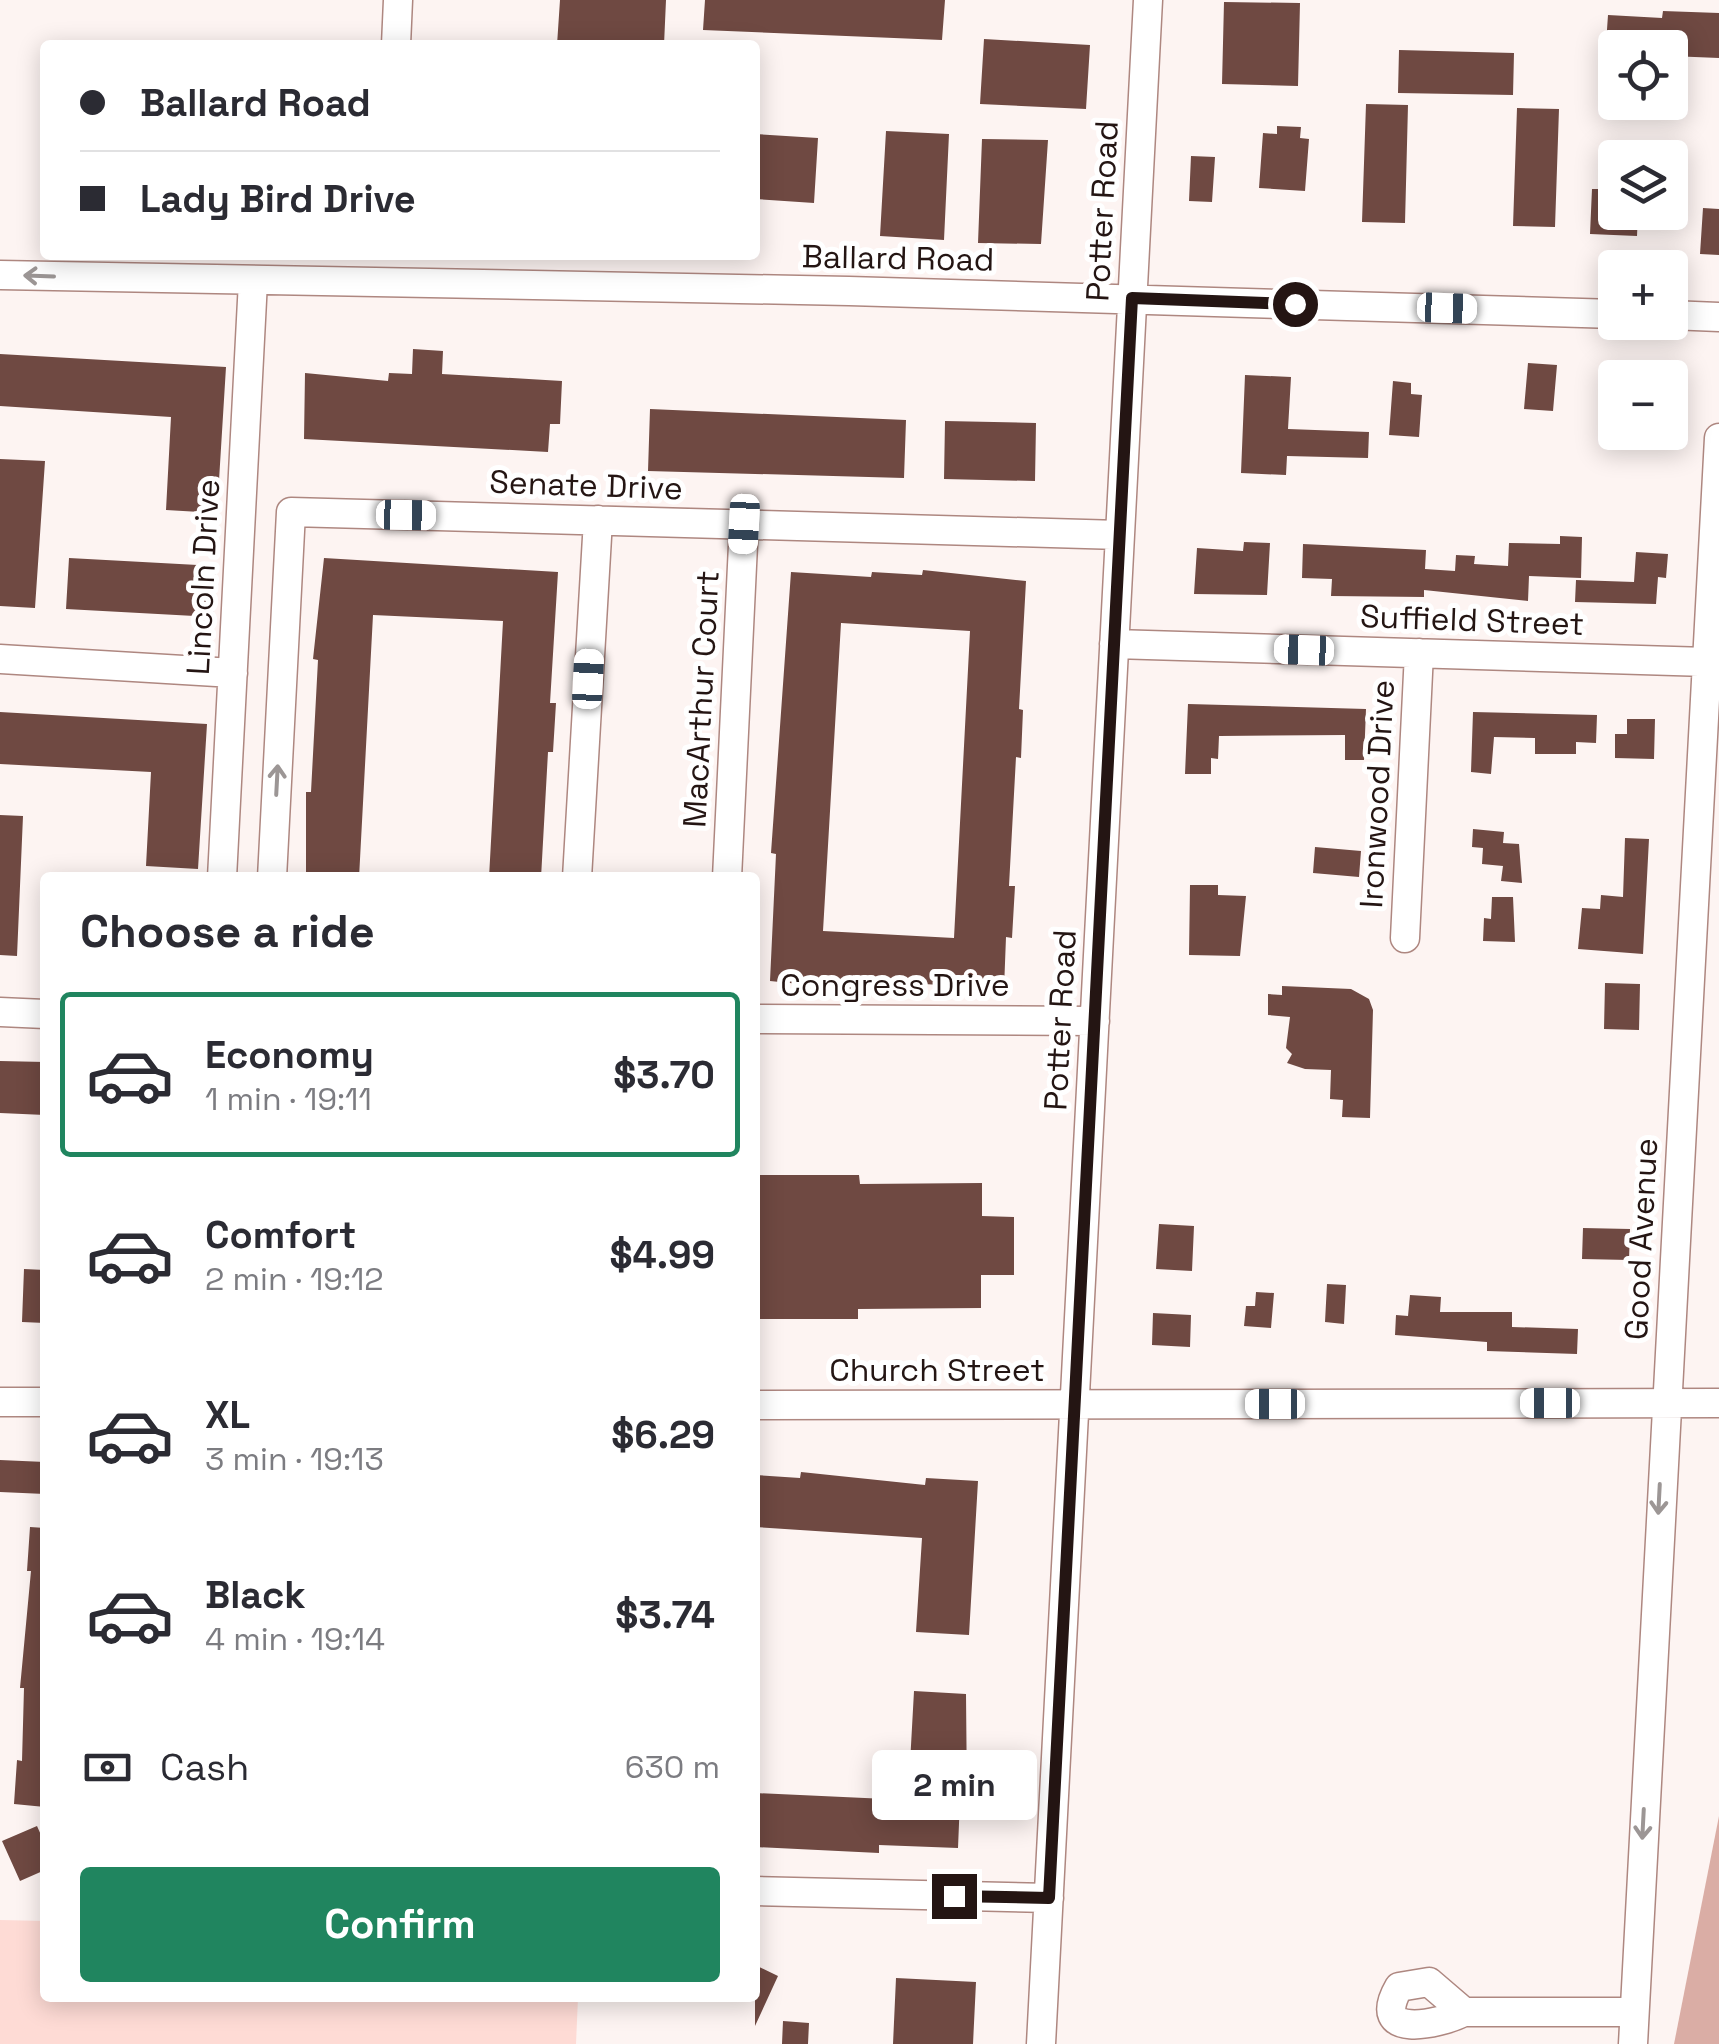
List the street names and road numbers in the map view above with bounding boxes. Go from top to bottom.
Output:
street label: Potter Road [1077,119,1127,303]
street label: Ballard Road [801,236,995,280]
street label: Senate Drive [489,462,683,508]
street label: Lincoln Drive [178,478,228,676]
street label: MacArthur Court [674,569,728,829]
street label: Suffield Street [1359,596,1585,644]
street label: Ironwood Drive [1351,679,1403,909]
street label: Potter Road [1035,928,1085,1112]
street label: Congress Drive [780,965,1010,1005]
street label: Good Avenue [1616,1137,1666,1341]
street label: Church Street [829,1350,1045,1390]

